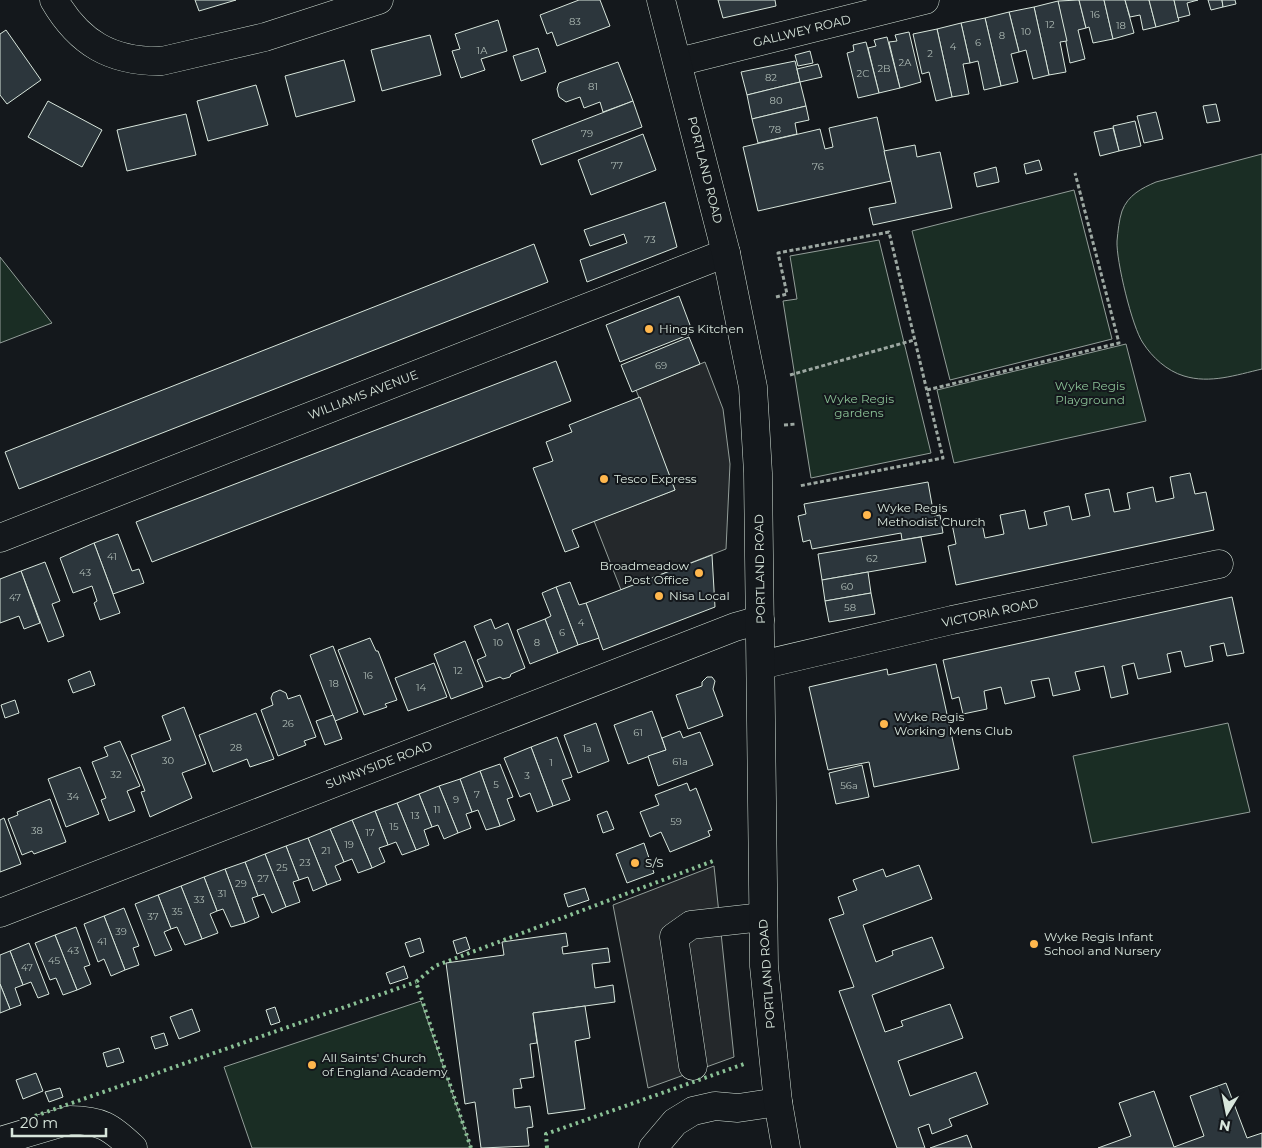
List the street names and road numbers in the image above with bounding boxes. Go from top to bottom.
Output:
street label: GALLWEY ROAD [751,11,852,50]
street label: PORTLAND ROAD [685,115,726,225]
street label: WILLIAMS AVENUE [306,367,420,422]
street label: PORTLAND ROAD [751,514,768,624]
street label: VICTORIA ROAD [940,595,1040,630]
street label: SUNNYSIDE ROAD [323,737,434,792]
street label: PORTLAND ROAD [755,919,778,1029]

